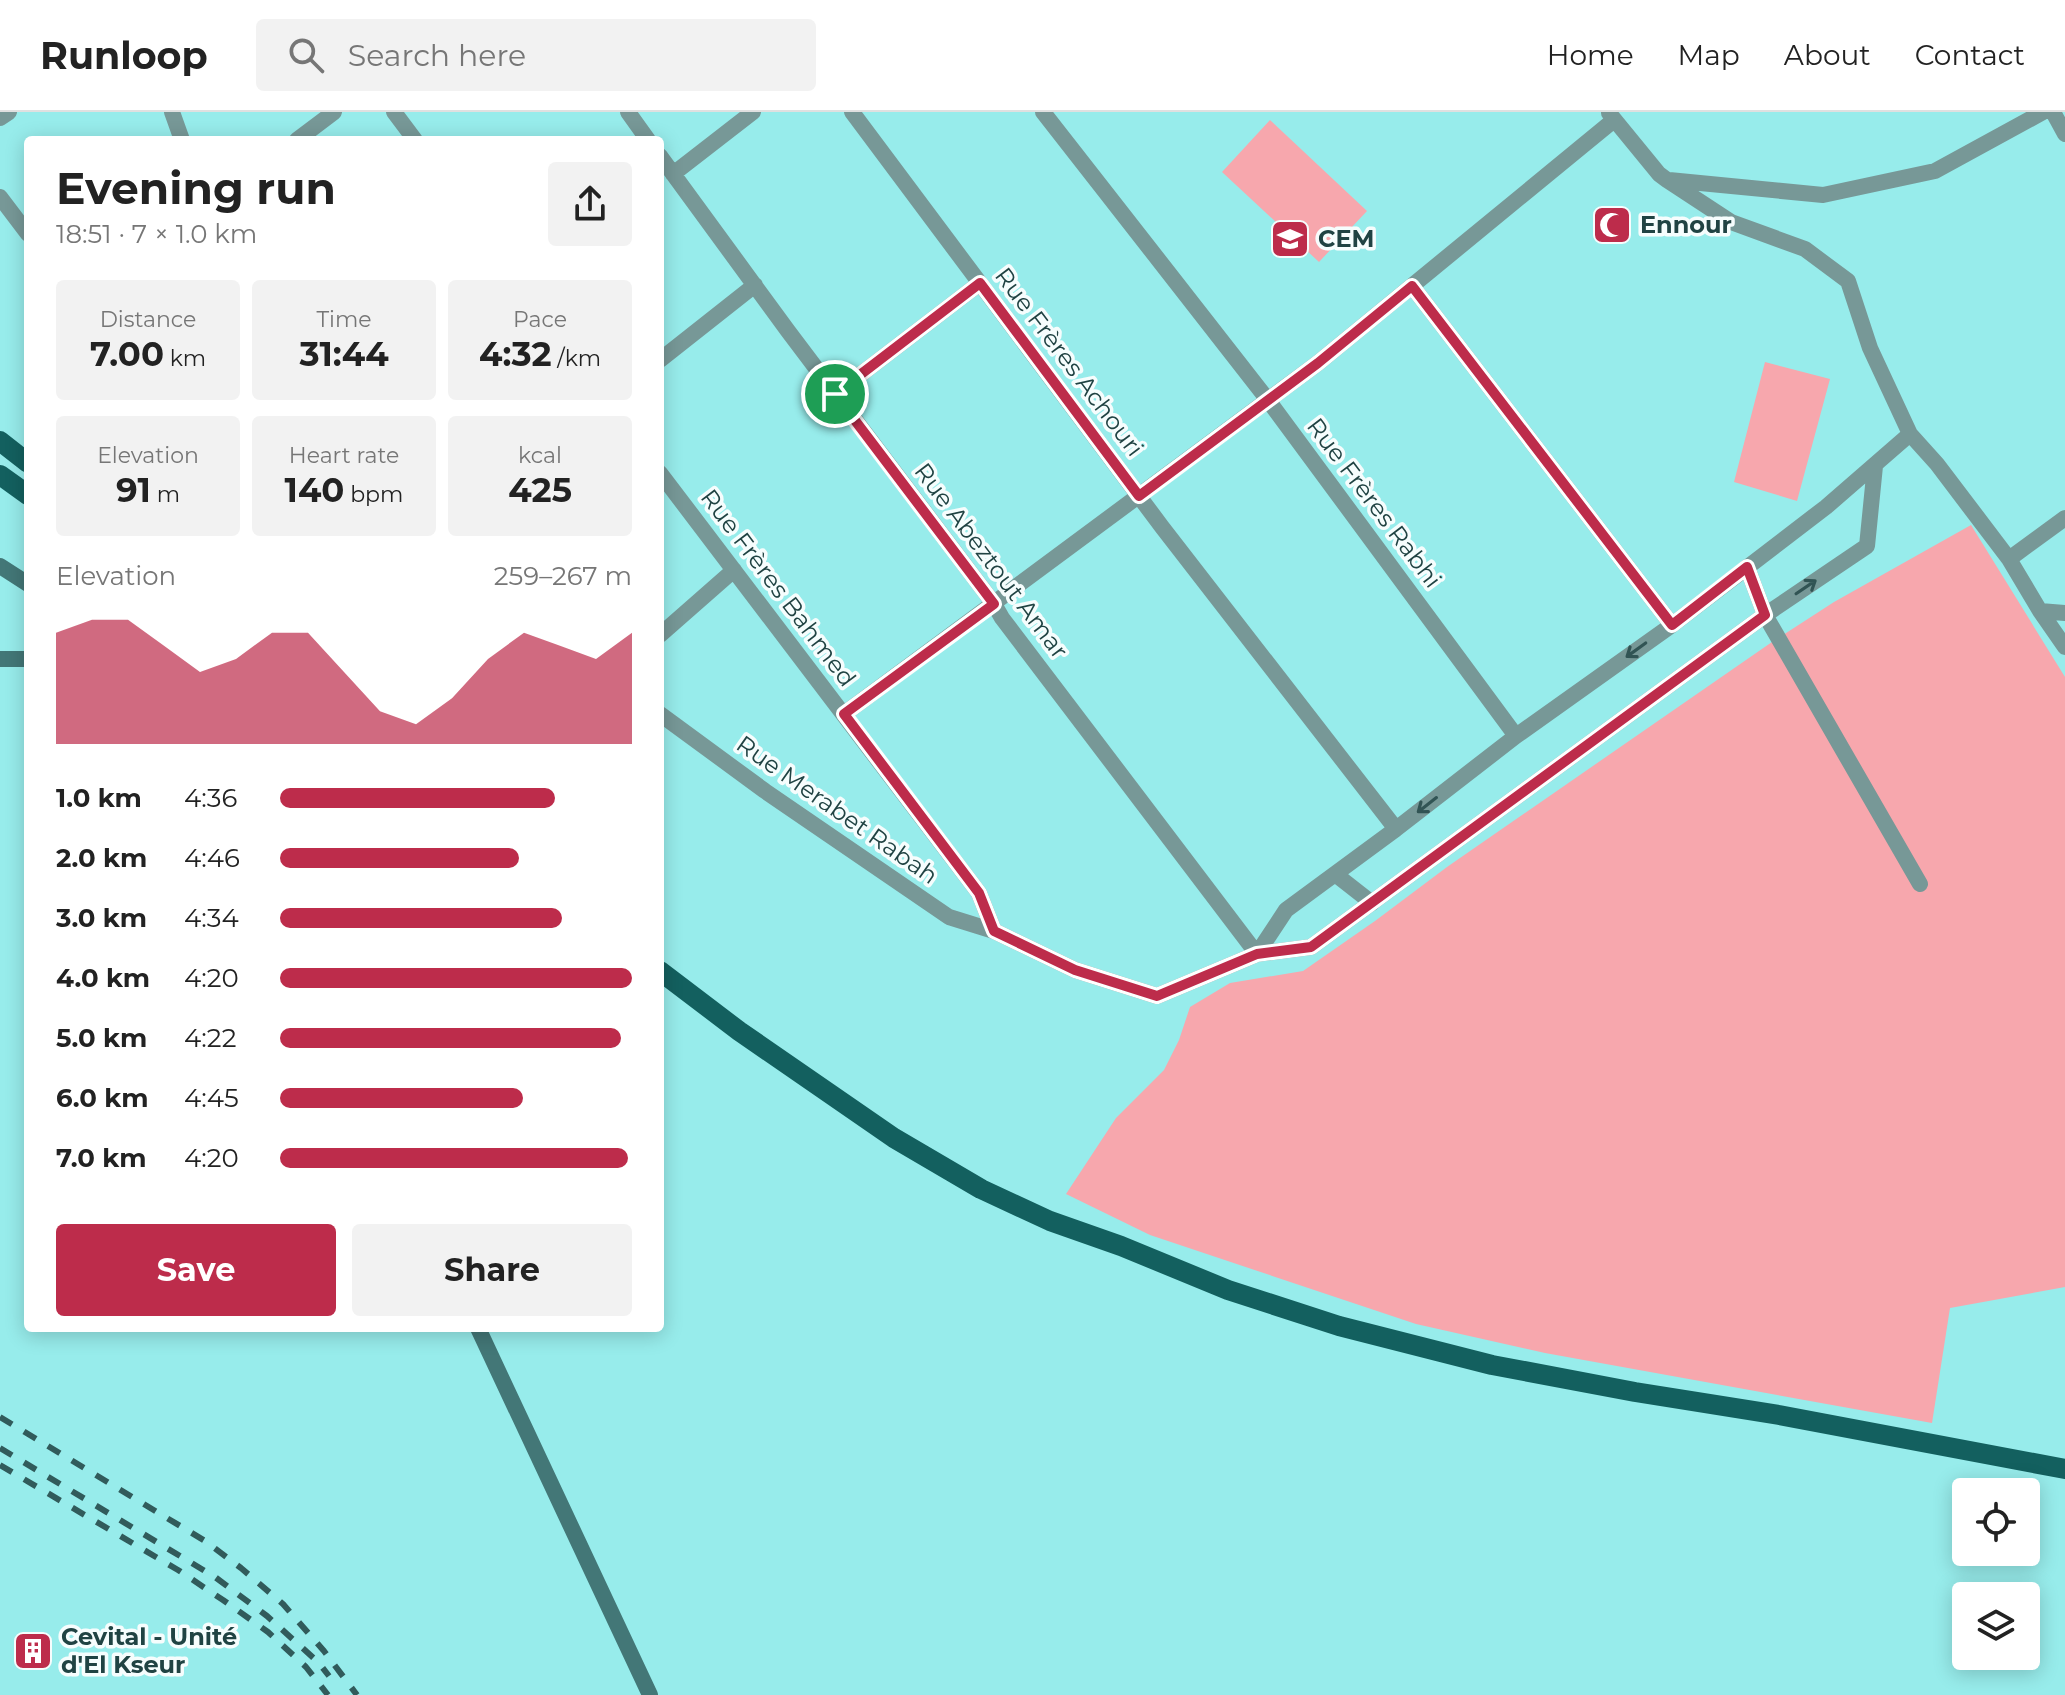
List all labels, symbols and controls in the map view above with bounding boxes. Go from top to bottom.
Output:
search box [256,19,816,91]
text: Runloop [40,32,208,79]
icon: search [284,33,328,77]
text: Search here [348,37,526,74]
text: Home [1547,38,1634,72]
text: Map [1678,38,1740,72]
text: About [1784,38,1871,72]
text: Contact [1915,38,2025,72]
text: Evening run [56,161,336,215]
button: share [548,162,632,246]
mosque icon: Ennour [1591,204,1633,246]
place label: Ennour [1640,210,1732,239]
text: 18:51 · 7 × 1.0 km [56,218,257,250]
school or university icon: CEM [1269,218,1311,260]
place label: CEM [1318,224,1374,253]
street label: Rue Frères Achouri [989,262,1150,462]
text: Distance [100,306,196,333]
text: Time [316,306,372,333]
text: Pace [513,306,567,333]
text: 7.00 [90,333,164,375]
text: 31:44 [299,333,389,375]
text: 4:32 [479,333,552,375]
text: km [164,345,206,372]
text: /km [552,345,601,372]
pin [801,360,869,428]
icon: arrive [813,372,857,416]
street label: Rue Frères Rabhi [1301,412,1448,593]
text: Elevation [97,442,199,469]
text: Heart rate [289,442,399,469]
text: kcal [518,442,562,469]
street label: Rue Abeztout Amar [908,457,1074,664]
text: 91 [116,469,151,511]
text: 140 [285,469,344,511]
text: 425 [508,469,572,511]
text: m [151,481,180,508]
text: bpm [344,481,403,508]
street label: Rue Frères Bahmed [695,483,862,692]
text: Elevation [56,560,176,592]
text: 259–267 m [494,560,632,592]
one-way arrow [1794,579,1817,595]
one-way arrow [1625,642,1647,659]
street label: Rue Merabet Rabah [731,729,944,890]
text: 1.0 km [56,782,142,814]
text: 4:36 [184,782,237,814]
one-way arrow [1417,796,1438,814]
text: 2.0 km [56,842,147,874]
text: 4:46 [184,842,240,874]
text: 3.0 km [56,902,147,934]
text: 4:34 [184,902,239,934]
text: 4.0 km [56,962,150,994]
text: 4:20 [184,962,239,994]
text: 5.0 km [56,1022,147,1054]
text: 4:22 [184,1022,236,1054]
text: 6.0 km [56,1082,149,1114]
text: 4:45 [184,1082,239,1114]
text: 7.0 km [56,1142,147,1174]
text: 4:20 [184,1142,239,1174]
button: Save [56,1224,336,1316]
button: Share [352,1224,632,1316]
map controls [1952,1478,2040,1670]
button: locate [1952,1478,2040,1566]
button: layers [1952,1582,2040,1670]
place label: Cevital - Unité d'El Kseur [61,1622,237,1679]
building icon: Cevital - Unité d'El Kseur [12,1630,54,1672]

